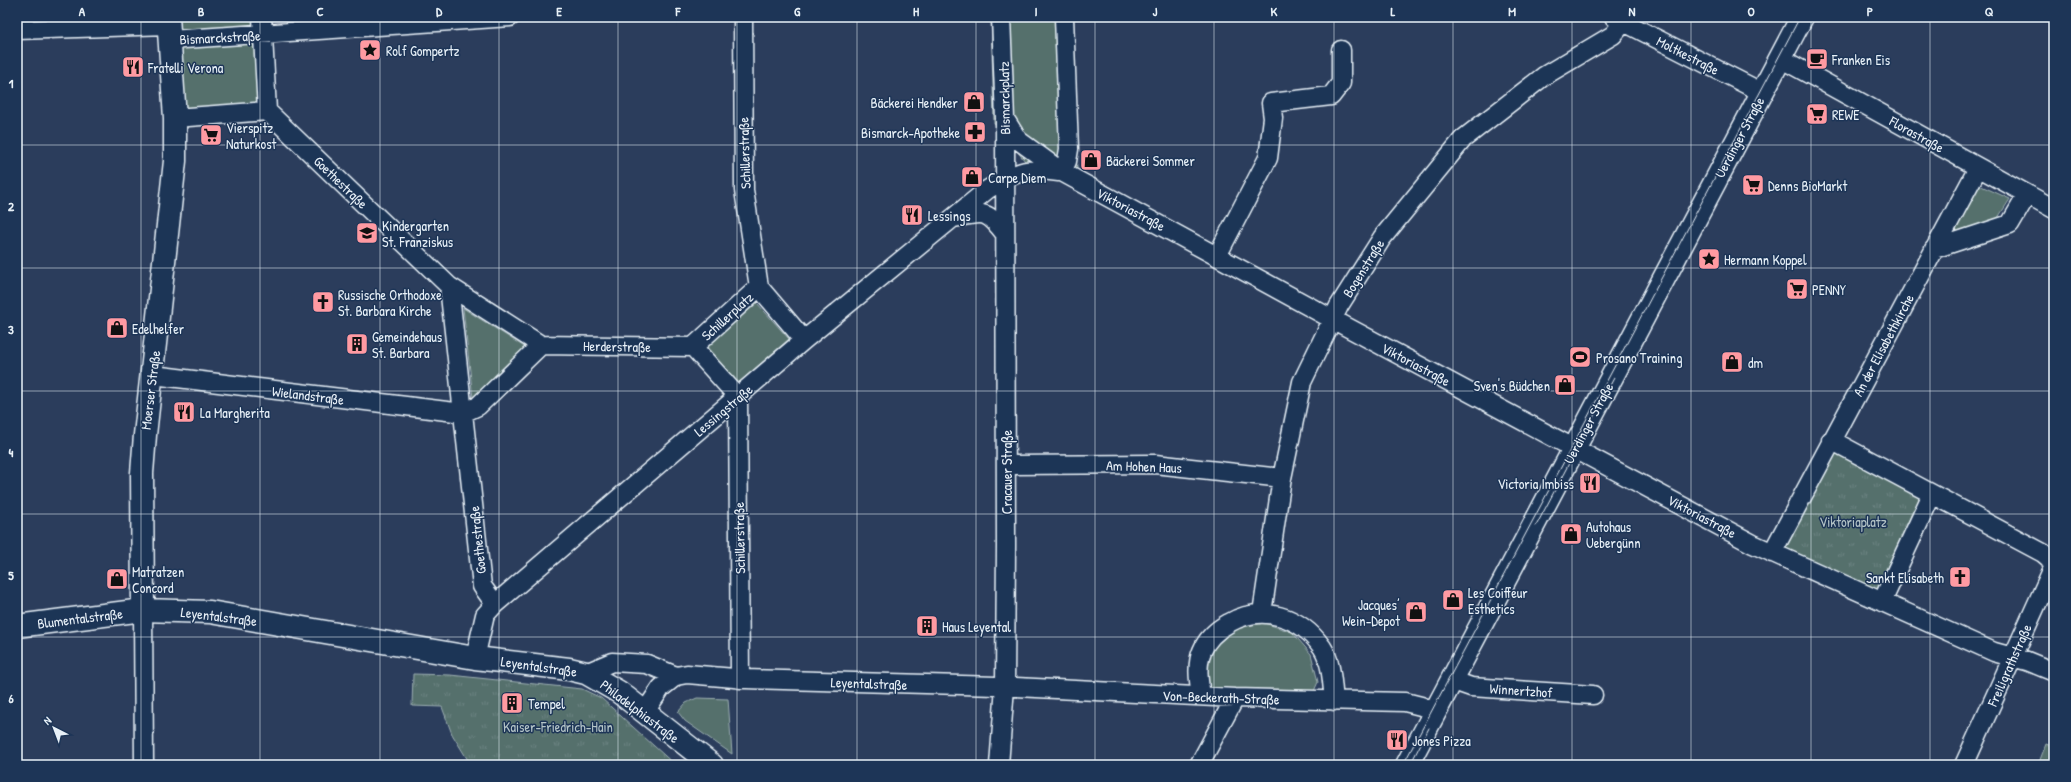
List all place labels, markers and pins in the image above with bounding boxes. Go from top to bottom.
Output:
place icon: Rolf Gompertz [357,37,383,63]
place label: Rolf Gompertz [386,41,460,61]
cafe icon: Franken Eis [1804,46,1830,72]
place label: Franken Eis [1831,50,1890,69]
restaurant icon: Fratelli Verona [120,54,146,80]
place label: Fratelli Verona [147,58,224,77]
shop icon: Bäckerei Hendker [961,89,987,115]
place label: Bäckerei Hendker [871,93,959,112]
supermarket icon: REWE [1804,101,1830,127]
place label: REWE [1832,105,1859,124]
place label: Vierspitz Naturkost [226,118,277,153]
pharmacy icon: Bismarck-Apotheke [962,119,988,145]
supermarket icon: Vierspitz Naturkost [198,122,224,148]
place label: Bismarck-Apotheke [861,123,960,143]
shop icon: Bäckerei Sommer [1078,147,1104,173]
place label: Bäckerei Sommer [1106,151,1195,170]
shop icon: Carpe Diem [959,164,985,190]
place label: Carpe Diem [988,168,1046,188]
supermarket icon: Denns BioMarkt [1740,172,1766,198]
place label: Denns BioMarkt [1768,176,1847,195]
restaurant icon: Lessings [899,202,925,228]
place label: Lessings [928,206,971,226]
place label: Kindergarten St. Franziskus [382,216,453,251]
school or university icon: Kindergarten St. Franziskus [354,220,380,246]
place icon: Hermann Koppel [1696,246,1722,272]
place label: Hermann Koppel [1724,250,1807,270]
supermarket icon: PENNY [1784,276,1810,302]
place label: PENNY [1812,280,1847,299]
place label: Russische Orthodoxe St. Barbara Kirche [338,285,442,320]
church icon: Russische Orthodoxe St. Barbara Kirche [310,289,336,315]
shop icon: Edelhelfer [104,315,130,341]
place label: Edelhelfer [132,319,185,338]
place label: Gemeindehaus St. Barbara [372,327,442,362]
building icon: Gemeindehaus St. Barbara [344,331,370,357]
sports icon: Prosano Training [1567,344,1593,370]
place label: Prosano Training [1596,348,1682,368]
shop icon: dm [1719,349,1745,375]
place label: dm [1748,353,1763,372]
shop icon: Sven's Büdchen [1552,372,1578,398]
place label: Sven's Büdchen [1474,376,1550,395]
restaurant icon: La Margherita [171,399,197,425]
place label: La Margherita [200,403,270,423]
restaurant icon: Victoria Imbiss [1577,470,1603,496]
place label: Victoria Imbiss [1497,474,1574,493]
place label: Autohaus Uebergünn [1586,517,1641,553]
shop icon: Autohaus Uebergünn [1558,521,1584,547]
place label: Matratzen Concord [132,562,184,597]
church icon: Sankt Elisabeth [1947,564,1973,590]
shop icon: Matratzen Concord [104,566,130,592]
place label: Sankt Elisabeth [1866,568,1944,587]
place label: Les Coiffeur Esthetics [1468,583,1528,618]
shop icon: Les Coiffeur Esthetics [1440,587,1466,613]
place label: Jacques’ Wein-Depot [1342,595,1400,631]
shop icon: Jacques’ Wein-Depot [1403,599,1429,625]
building icon: Haus Leyental [914,613,940,639]
place label: Haus Leyental [942,617,1011,637]
building icon: Tempel [499,690,525,716]
place label: Tempel [528,694,565,714]
restaurant icon: Jones Pizza [1384,727,1410,753]
place label: Jones Pizza [1412,731,1471,750]

